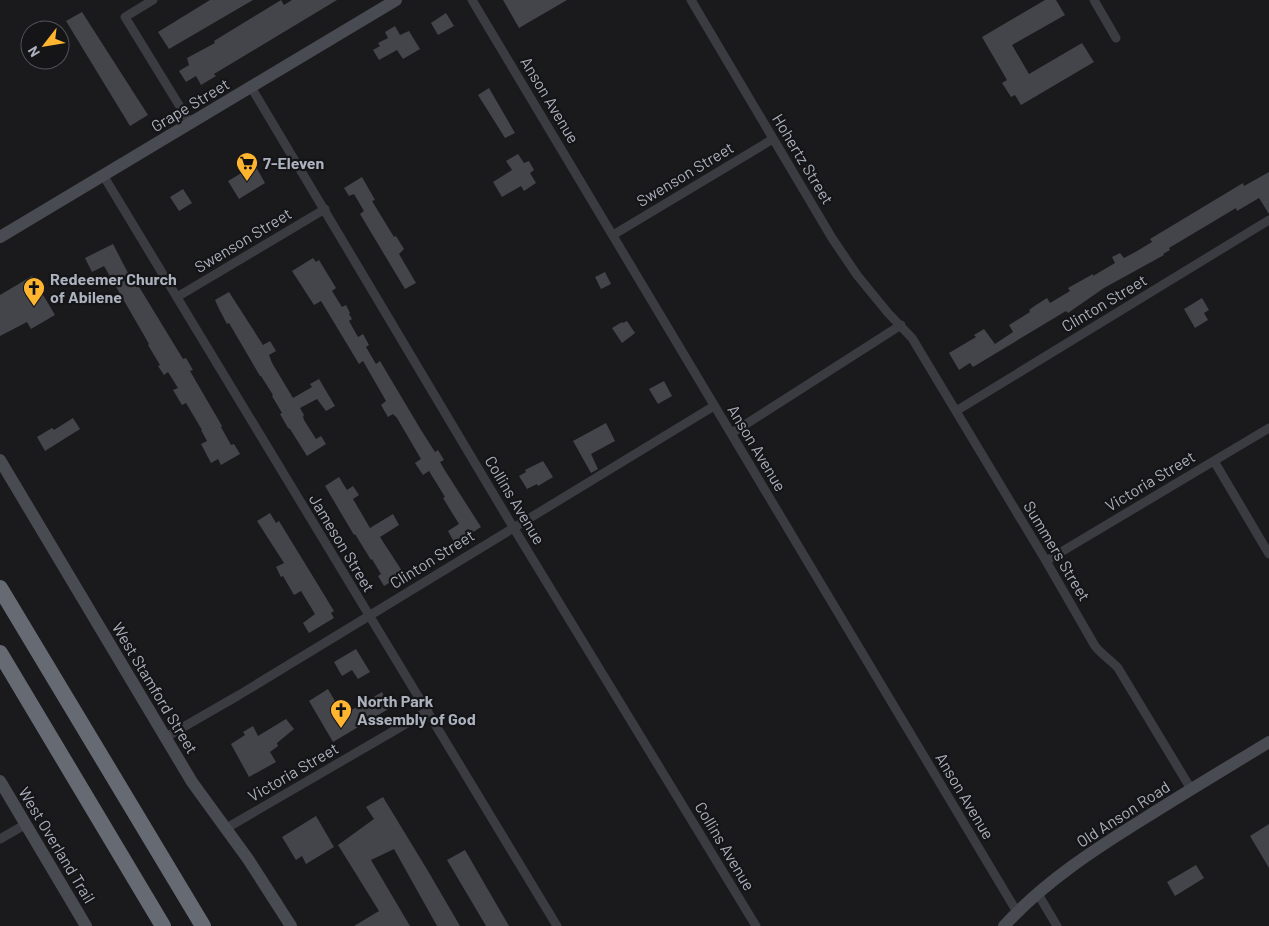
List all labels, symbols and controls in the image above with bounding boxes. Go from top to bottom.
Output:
north arrow [20,20,70,70]
text: N [24,44,43,60]
street label: Anson Avenue [517,53,584,146]
street label: Grape Street [147,74,232,135]
street label: Hohertz Street [769,110,838,207]
street label: Swenson Street [633,137,737,210]
supermarket icon: 7-Eleven [235,151,259,182]
place label: 7-Eleven [263,153,324,172]
street label: Swenson Street [191,203,295,276]
place label: Redeemer Church of Abilene [50,269,177,306]
street label: Clinton Street [1058,270,1150,335]
church icon: Redeemer Church of Abilene [22,276,46,307]
street label: Anson Avenue [724,401,791,494]
street label: Victoria Street [1102,446,1198,515]
street label: Collins Avenue [481,452,549,548]
street label: Jameson Street [306,490,379,595]
street label: Summers Street [1020,497,1095,604]
street label: Clinton Street [386,525,477,592]
street label: West Stamford Street [109,619,202,757]
place label: North Park Assembly of God [357,691,476,728]
church icon: North Park Assembly of God [329,698,353,729]
street label: Victoria Street [244,738,341,805]
street label: Anson Avenue [932,749,999,842]
street label: Old Anson Road [1072,776,1173,851]
street label: West Overland Trail [15,783,100,906]
street label: Collins Avenue [691,798,759,894]

